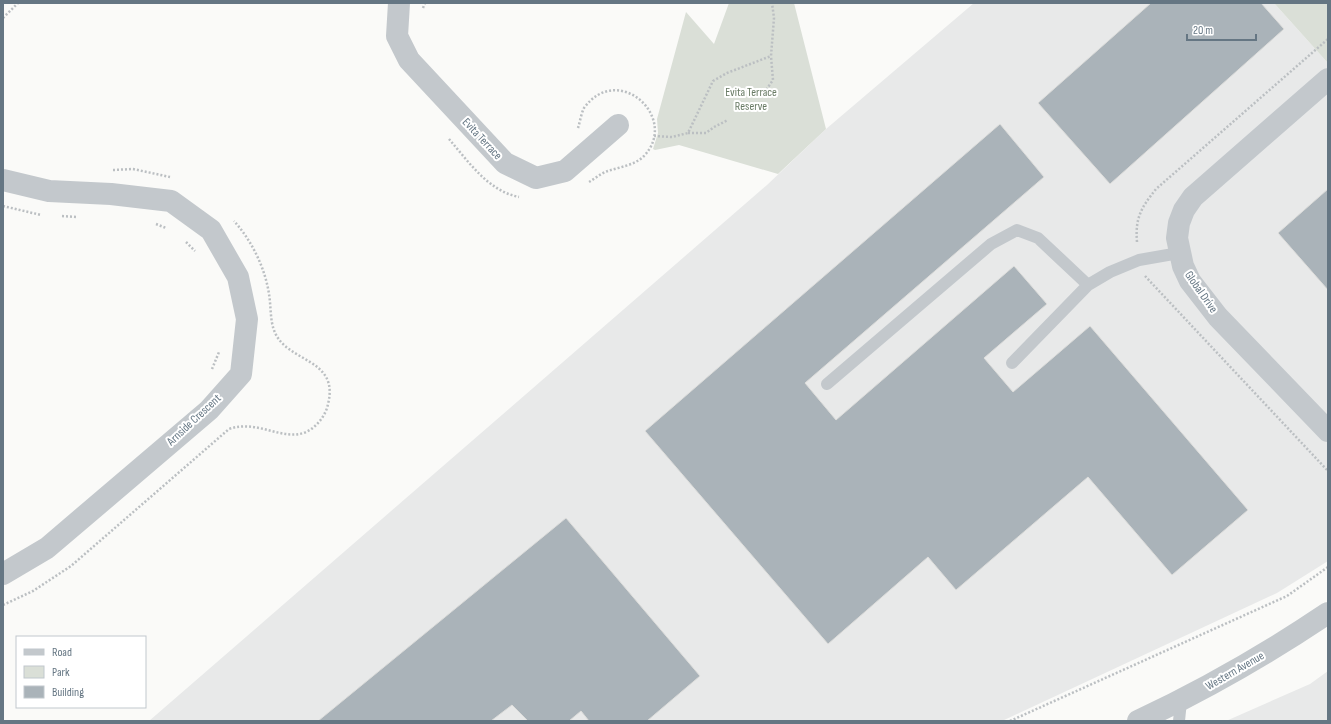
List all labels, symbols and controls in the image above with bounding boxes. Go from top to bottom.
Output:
scale bar [1187,16,1256,42]
text: 20 m [1193,23,1213,38]
park label: Evita Terrace Reserve [725,85,777,114]
street label: Evita Terrace [459,115,505,163]
street label: Global Drive [1181,268,1221,316]
street label: Arnside Crescent [163,391,225,450]
legend [16,636,146,708]
text: Road [52,645,72,660]
street label: Western Avenue [1203,648,1267,694]
text: Park [52,665,70,680]
text: Building [52,685,84,700]

